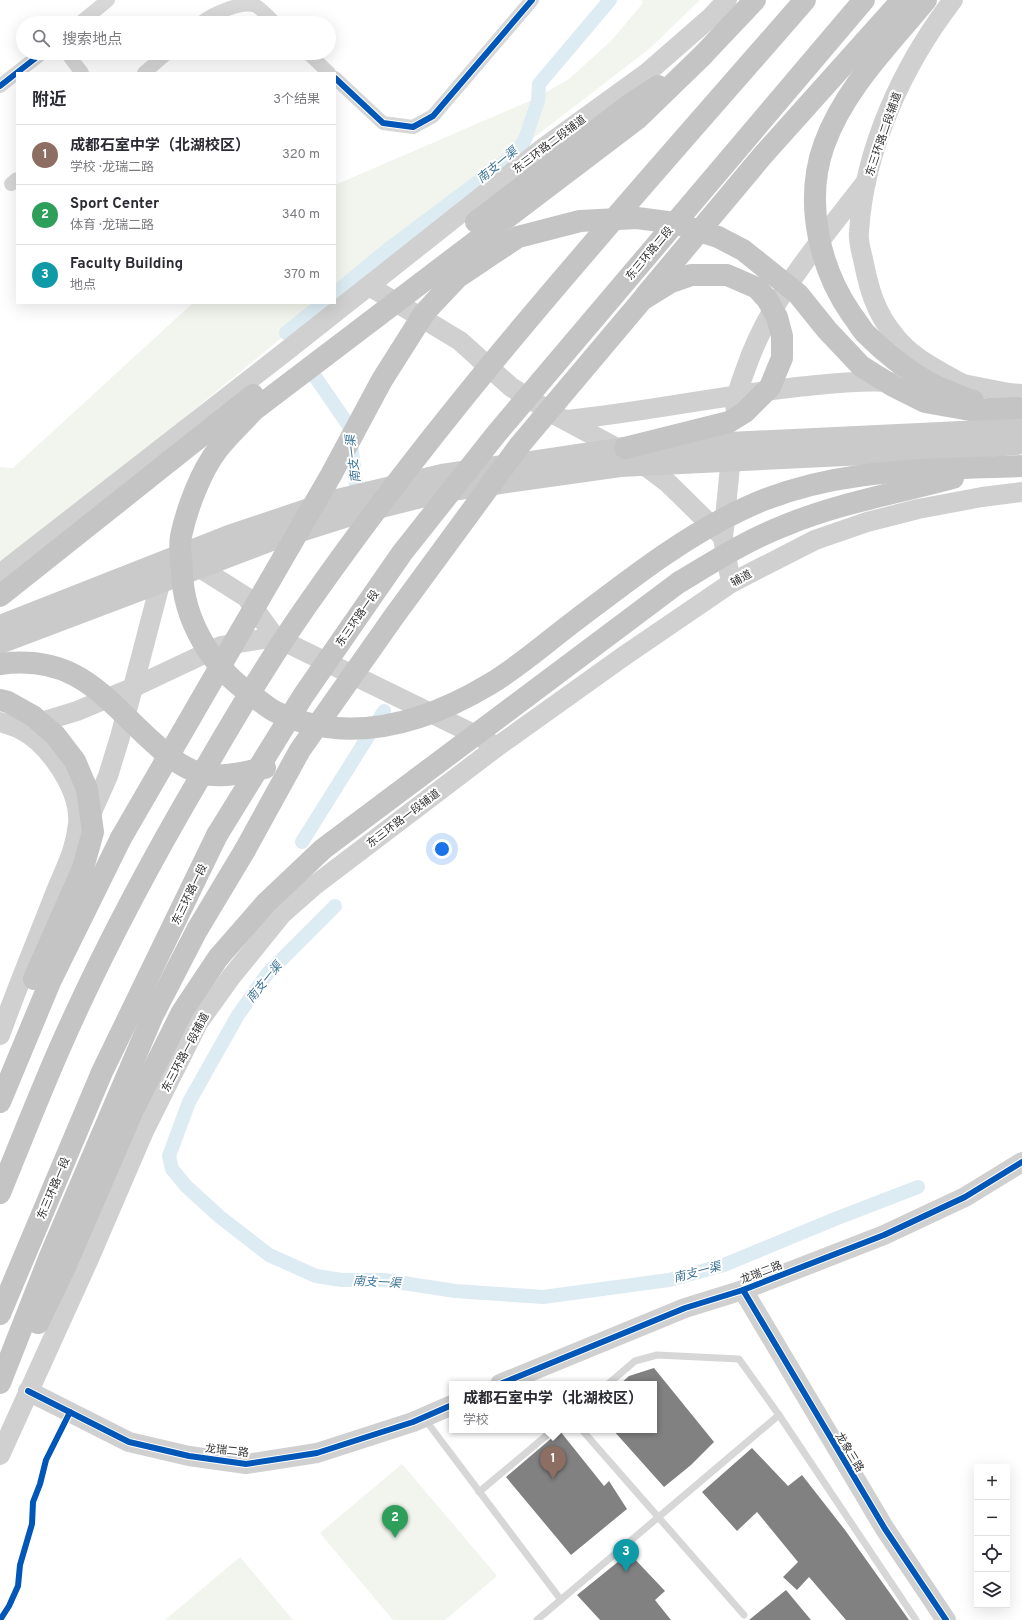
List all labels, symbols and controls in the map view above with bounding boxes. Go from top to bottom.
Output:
search box [16,16,336,60]
icon: search [30,27,52,49]
text: 搜索地点 [62,31,122,50]
text: 附近 [32,90,66,112]
street label: 东三环路二段辅道 [863,90,905,178]
text: 3个结果 [273,92,320,108]
street label: 东三环路二段辅道 [510,113,589,177]
text: 成都石室中学（北湖校区） [70,137,250,156]
water label: 南支一渠 [474,143,523,187]
text: 1 [42,147,48,163]
text: 320 m [282,147,320,163]
text: 学校 · 龙瑞二路 [70,160,154,176]
text: Sport Center [70,195,159,214]
text: 2 [41,207,49,223]
text: 340 m [282,207,320,223]
text: 体育 · 龙瑞二路 [70,218,154,234]
street label: 东三环路二段 [623,224,676,283]
text: Faculty Building [70,255,183,274]
text: 3 [41,267,49,283]
text: 370 m [283,267,320,283]
text: 地点 [70,278,96,294]
water label: 南支一渠 [343,432,365,484]
street label: 辅道 [728,567,754,590]
street label: 东三环路一段 [333,588,382,650]
street label: 东三环路一段辅道 [364,787,443,851]
your location [432,839,452,859]
street label: 东三环路一段 [169,862,211,927]
water label: 南支一渠 [243,957,287,1006]
street label: 东三环路一段辅道 [159,1010,213,1095]
street label: 东三环路一段 [35,1155,73,1222]
water label: 南支一渠 [672,1259,724,1287]
street label: 龙瑞二路 [738,1259,784,1287]
water label: 南支一渠 [353,1274,403,1292]
popup [449,1381,657,1433]
text: 成都石室中学（北湖校区） [463,1390,643,1409]
text: 学校 [463,1413,489,1429]
street label: 龙象三路 [832,1430,866,1475]
street label: 龙瑞二路 [204,1442,250,1460]
pin: 1 [540,1446,566,1479]
map controls [974,1464,1010,1608]
button: + [974,1464,1010,1500]
button: − [974,1500,1010,1536]
pin: 2 [382,1505,408,1538]
button: locate [974,1536,1010,1572]
pin: 3 [613,1539,639,1572]
button: layers [974,1572,1010,1608]

